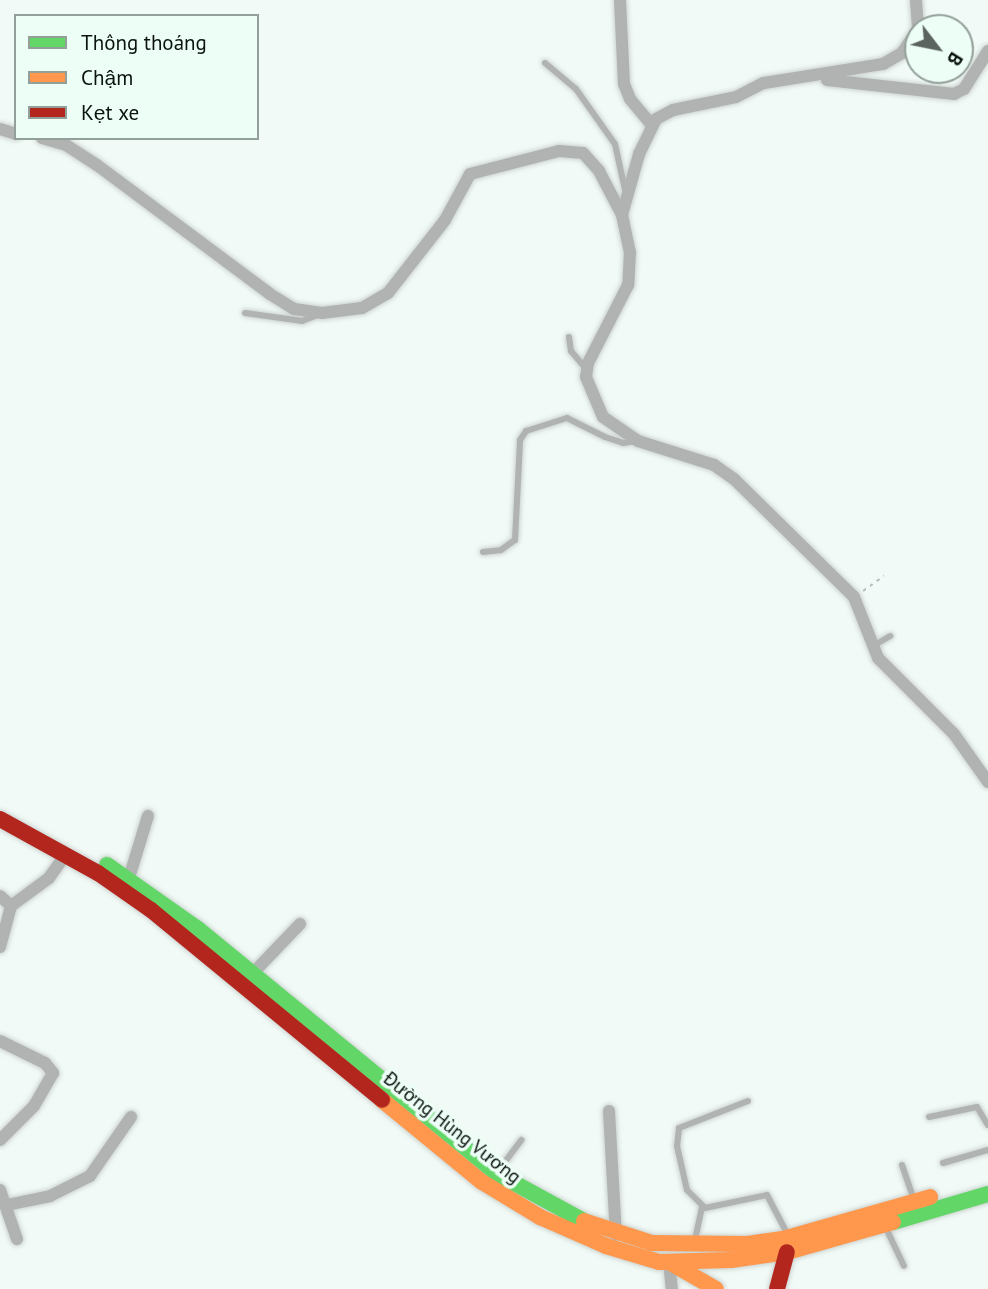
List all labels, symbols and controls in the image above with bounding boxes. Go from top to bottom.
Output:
legend [14,14,259,140]
north arrow [904,14,974,84]
text: Thông thoáng [81,29,207,56]
text: B [942,48,968,70]
text: Chậm [81,64,133,91]
text: Kẹt xe [81,99,139,126]
street label: Đường Hùng Vương [379,1067,525,1189]

